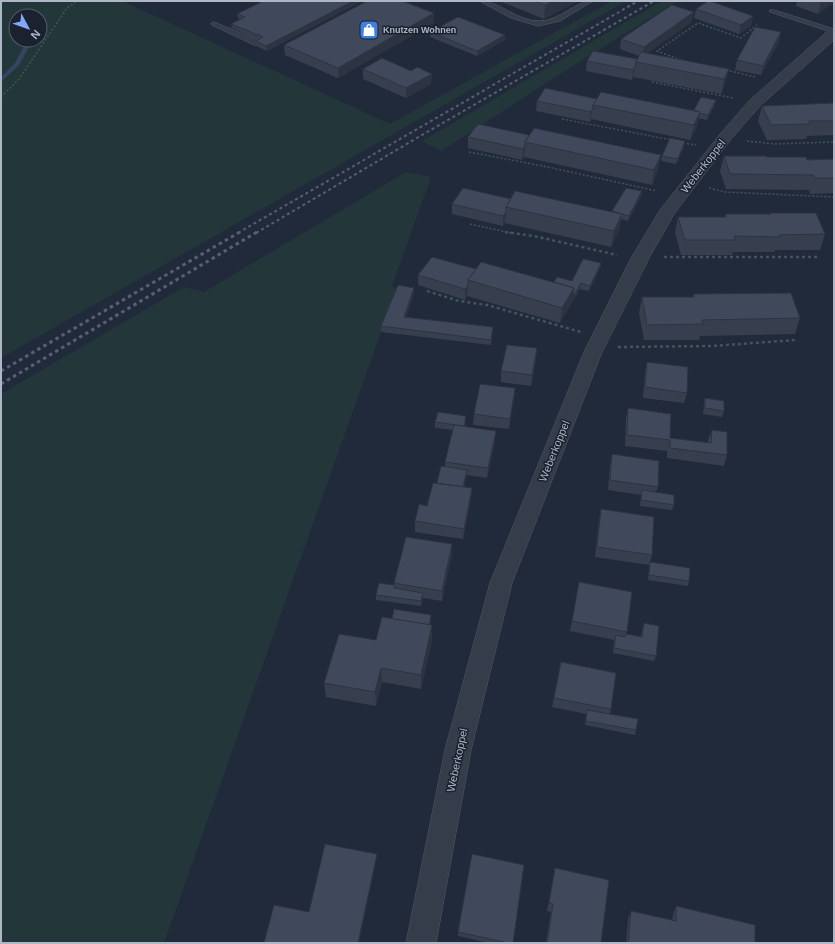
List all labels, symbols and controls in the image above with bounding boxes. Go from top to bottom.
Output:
north arrow [8,8,48,48]
shop icon: Knutzen Wohnen [358,19,380,41]
place label: Knutzen Wohnen [383,25,456,35]
text: N [28,28,43,42]
street label: Weberkoppel [678,137,728,195]
street label: Weberkoppel [536,419,572,483]
street label: Weberkoppel [444,727,470,793]

